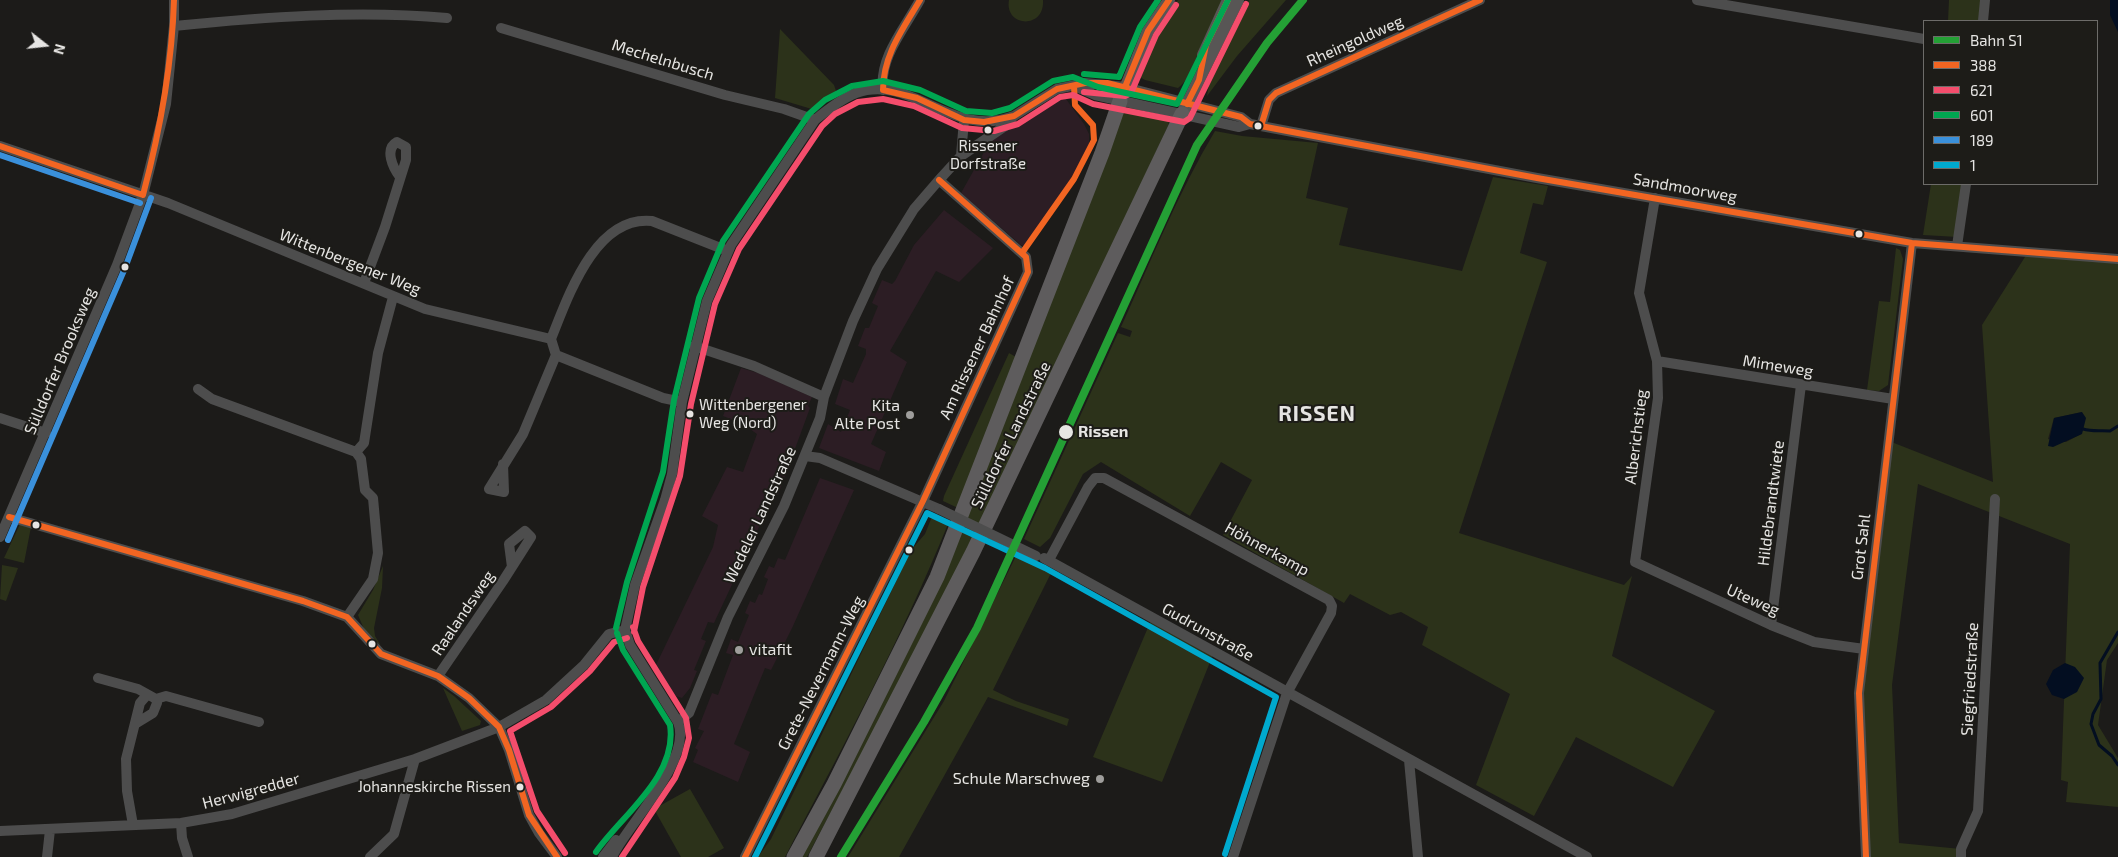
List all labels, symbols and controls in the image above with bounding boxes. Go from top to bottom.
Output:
street label: Rheingoldweg [1304,11,1406,71]
north arrow [20,20,70,70]
legend [1923,20,2098,185]
text: Bahn S1 [1970,31,2023,49]
street label: Mechelnbusch [610,35,716,85]
text: N [50,42,69,56]
text: 388 [1970,56,1997,74]
text: 621 [1970,81,1993,99]
text: 601 [1970,106,1994,124]
unlabelled marker [1253,121,1263,131]
marker: Rissener Dorfstraße [983,125,993,135]
text: 189 [1970,131,1994,149]
place label: Rissener Dorfstraße [950,137,1026,172]
text: 1 [1970,156,1976,174]
street label: Sandmoorweg [1631,169,1739,207]
street label: Wittenbergener Weg [276,225,424,299]
unlabelled marker [1854,229,1864,239]
unlabelled marker [120,262,130,272]
street label: Am Rissener Bahnhof [935,273,1019,423]
street label: Sülldorfer Brooksweg [20,285,100,437]
street label: Mimeweg [1741,351,1815,381]
street label: Sülldorfer Landstraße [967,358,1055,512]
street label: Alberichstieg [1621,388,1651,486]
place label: Wittenbergener Weg (Nord) [699,396,807,431]
place label: Kita Alte Post [834,396,900,434]
district label: RISSEN [1277,401,1357,427]
marker: Wittenbergener Weg (Nord) [685,409,695,419]
marker: Kita Alte Post [904,409,916,421]
place label: Rissen [1078,422,1128,442]
marker: Rissen [1057,423,1075,441]
street label: Hildebrandtwiete [1754,439,1788,567]
street label: Wedeler Landstraße [720,443,800,587]
street label: Grot Sahl [1847,513,1875,581]
street label: Höhnerkamp [1221,518,1313,580]
unlabelled marker [31,520,41,530]
unlabelled marker [904,545,914,555]
street label: Raalandsweg [428,567,498,659]
street label: Uteweg [1724,580,1782,620]
street label: Grete-Nevermann-Weg [774,593,868,753]
street label: Gudrunstraße [1159,599,1257,665]
street label: Siegfriedstraße [1957,622,1983,736]
unlabelled marker [367,639,377,649]
place label: vitafit [749,640,792,660]
marker: vitafit [733,644,745,656]
street label: Herwigredder [200,769,302,813]
place label: Schule Marschweg [953,769,1090,789]
marker: Schule Marschweg [1094,773,1106,785]
place label: Johanneskirche Rissen [358,778,511,796]
marker: Johanneskirche Rissen [515,782,525,792]

